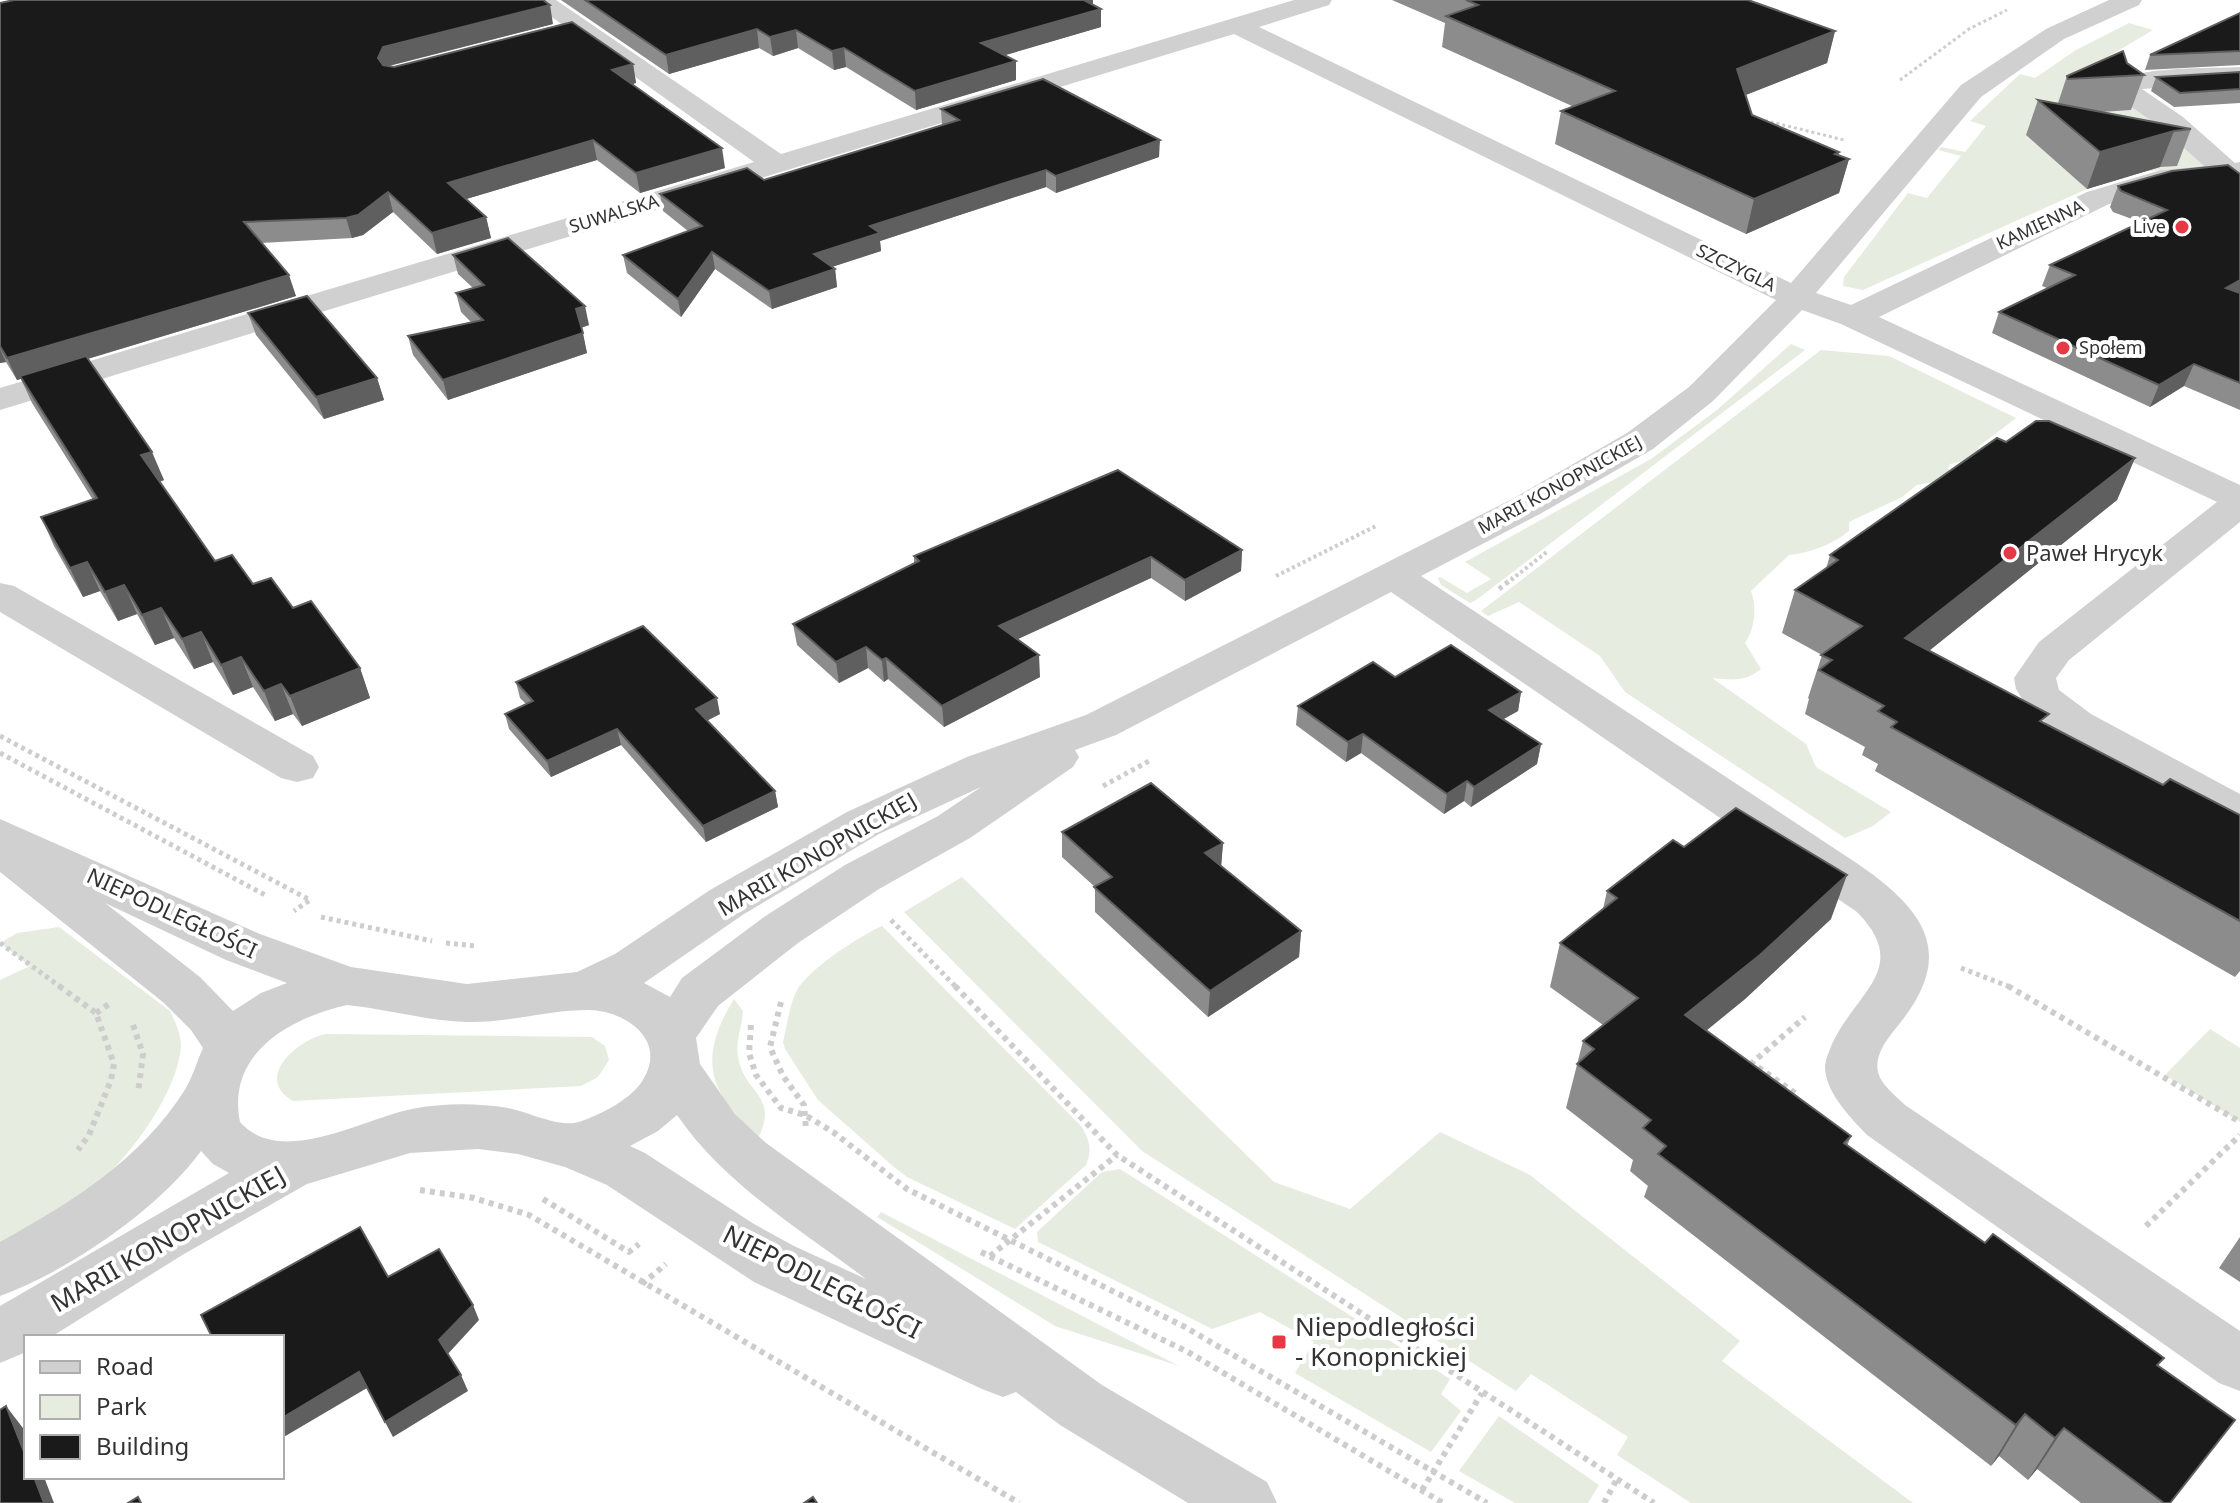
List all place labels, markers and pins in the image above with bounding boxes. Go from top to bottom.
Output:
place label: Live [2133,214,2166,238]
marker: Live [2173,218,2191,236]
place label: Społem [2079,335,2142,359]
marker: Społem [2054,339,2072,357]
place label: Paweł Hrycyk [2026,537,2163,567]
marker: Paweł Hrycyk [2001,544,2019,562]
place label: Niepodległości - Konopnickiej [1295,1308,1475,1374]
marker: Niepodległości - Konopnickiej [1270,1333,1288,1351]

